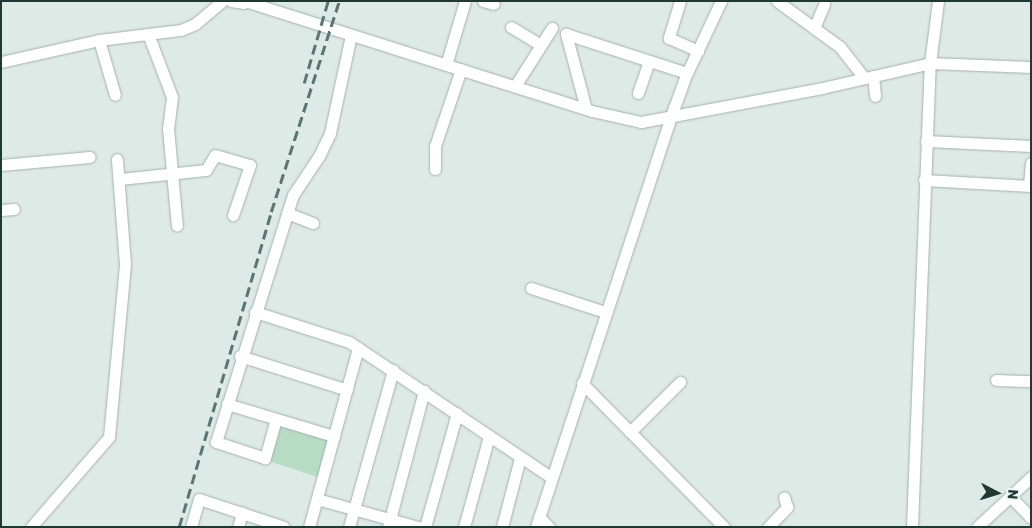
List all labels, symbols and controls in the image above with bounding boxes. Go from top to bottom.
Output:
north arrow [972,468,1022,518]
text: N [1004,489,1021,500]

